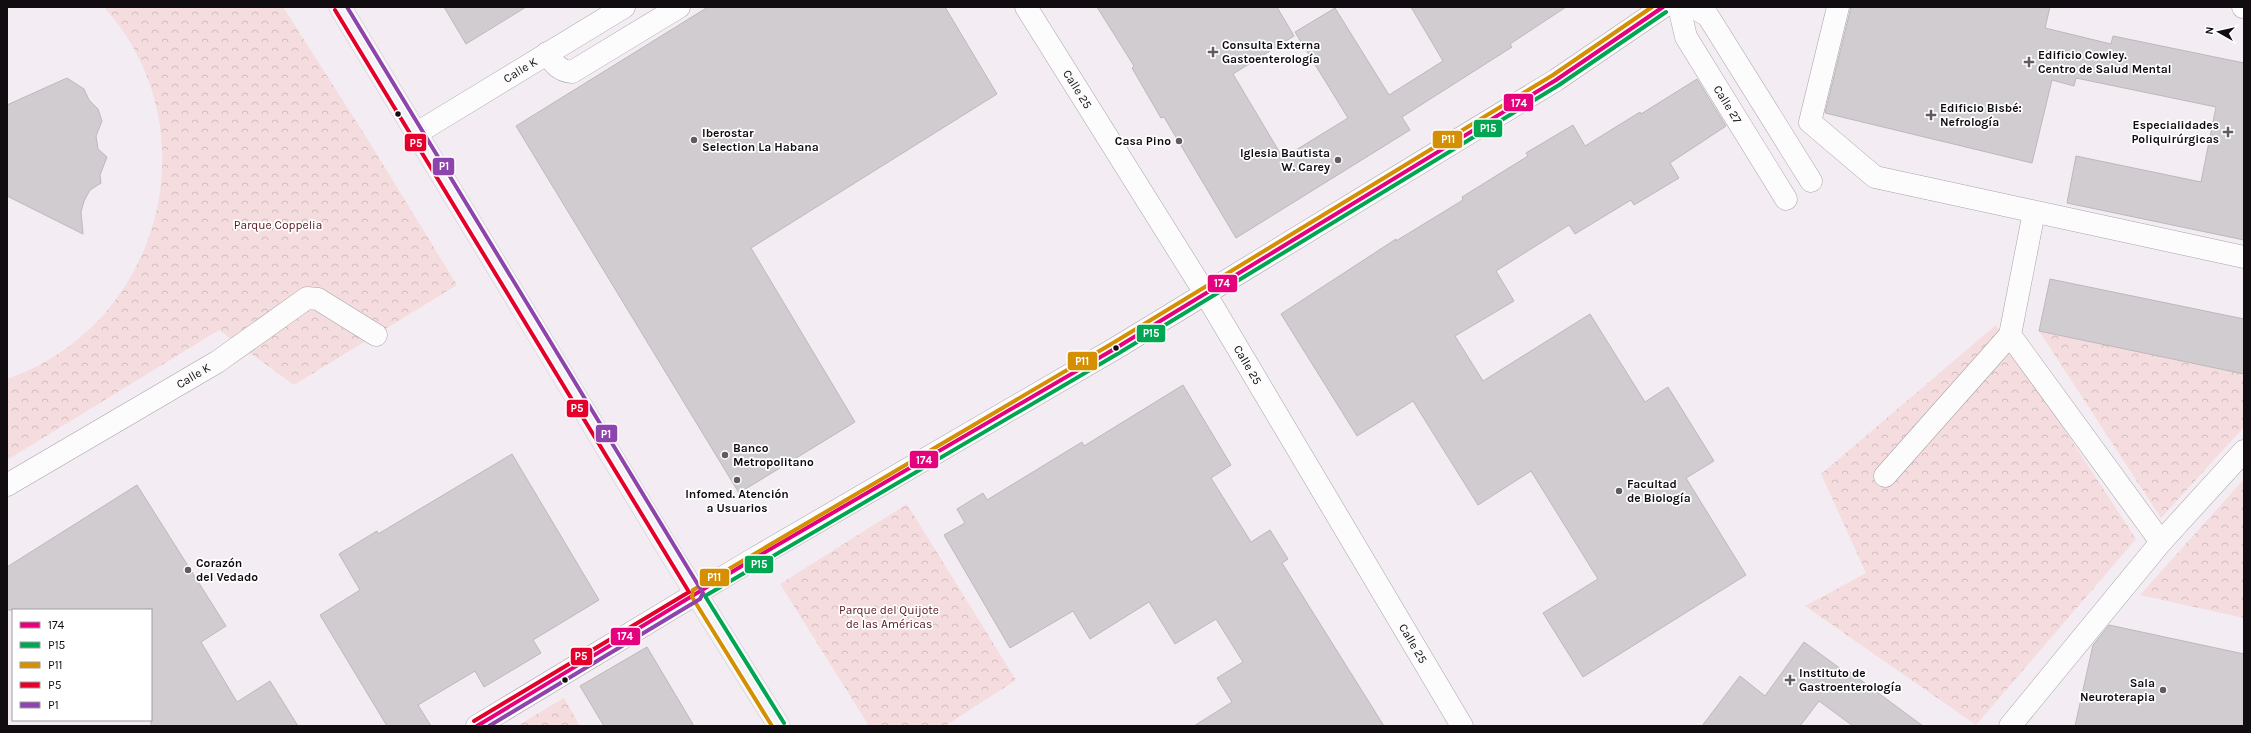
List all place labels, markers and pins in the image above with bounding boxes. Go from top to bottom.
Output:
place label: Consulta Externa Gastoenterología [1222,38,1320,66]
marker: Consulta Externa Gastoenterología [1207,46,1219,58]
place label: Edificio Cowley. Centro de Salud Mental [2038,48,2171,76]
marker: Edificio Cowley. Centro de Salud Mental [2023,56,2035,68]
place label: Edificio Bisbé: Nefrología [1940,101,2022,129]
unlabelled marker [393,109,403,119]
marker: Edificio Bisbé: Nefrología [1925,109,1937,121]
place label: Especialidades Poliquirúrgicas [2131,118,2219,146]
place label: Iberostar Selection La Habana [702,126,819,154]
marker: Especialidades Poliquirúrgicas [2222,126,2234,138]
place label: Casa Pino [1115,134,1171,148]
marker: Iberostar Selection La Habana [689,135,699,145]
marker: Casa Pino [1174,136,1184,146]
place label: Iglesia Bautista W. Carey [1240,146,1330,174]
marker: Iglesia Bautista W. Carey [1333,155,1343,165]
unlabelled marker [1111,343,1121,353]
place label: Banco Metropolitano [733,441,814,469]
marker: Banco Metropolitano [720,450,730,460]
marker: Infomed. Atención a Usuarios [732,475,742,485]
place label: Facultad de Biología [1627,477,1691,505]
marker: Facultad de Biología [1614,486,1624,496]
place label: Infomed. Atención a Usuarios [685,487,789,515]
place label: Corazón del Vedado [196,556,258,584]
marker: Corazón del Vedado [183,565,193,575]
place label: Instituto de Gastroenterología [1799,666,1902,694]
marker: Instituto de Gastroenterología [1784,674,1796,686]
unlabelled marker [560,675,570,685]
place label: Sala Neuroterapia [2080,676,2155,704]
marker: Sala Neuroterapia [2158,685,2168,695]

